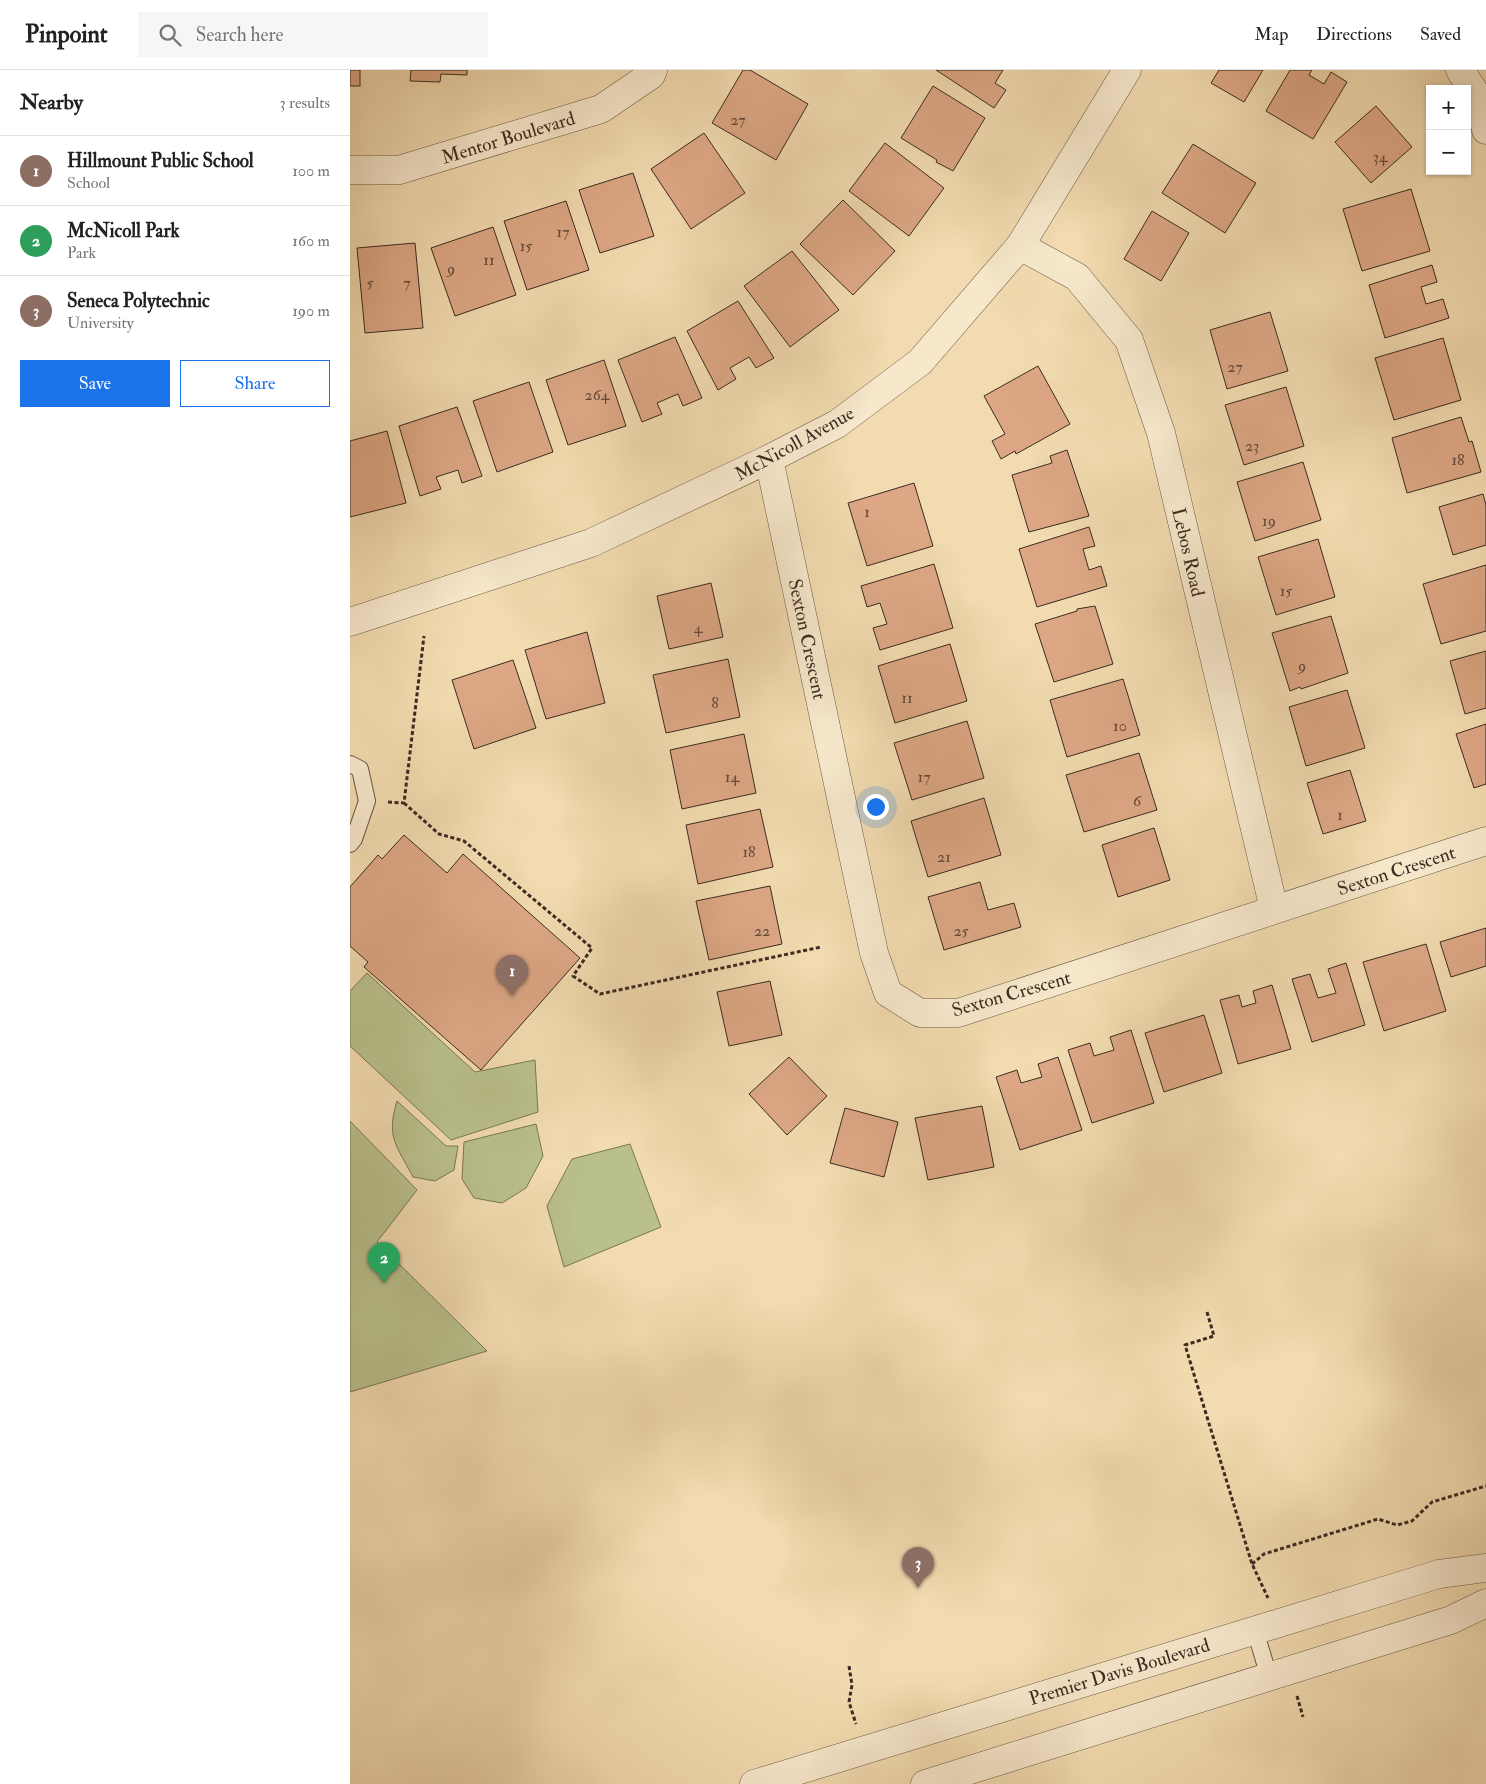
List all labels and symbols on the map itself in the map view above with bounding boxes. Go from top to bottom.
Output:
street label: Mentor Boulevard [439,106,579,170]
house number: 27 [730,110,746,130]
house number: 34 [1373,147,1389,167]
house number: 17 [556,222,570,242]
house number: 15 [520,236,532,256]
house number: 11 [483,250,495,270]
house number: 9 [446,259,455,279]
house number: 5 [366,273,374,293]
house number: 7 [403,273,411,293]
house number: 27 [1227,357,1243,377]
house number: 264 [585,385,611,405]
street label: McNicoll Avenue [731,401,858,487]
house number: 23 [1245,436,1259,456]
house number: 18 [1451,450,1465,470]
house number: 1 [864,502,870,522]
street label: Lebos Road [1166,505,1210,600]
house number: 19 [1262,511,1276,531]
street label: Sexton Crescent [783,577,832,702]
house number: 15 [1280,581,1292,601]
house number: 4 [694,618,704,638]
house number: 9 [1297,656,1306,676]
house number: 11 [901,688,913,708]
house number: 8 [711,693,719,713]
house number: 10 [1113,716,1127,736]
house number: 14 [725,767,741,787]
house number: 17 [917,767,931,787]
house number: 6 [1133,791,1142,811]
your location [863,794,889,820]
house number: 1 [1337,805,1343,825]
street label: Sexton Crescent [1334,841,1458,901]
house number: 18 [742,842,756,862]
house number: 21 [937,847,951,867]
house number: 22 [754,921,770,941]
house number: 25 [953,921,969,941]
pin: 1 [496,955,528,996]
street label: Sexton Crescent [949,966,1074,1022]
pin: 2 [368,1242,400,1283]
pin: 3 [902,1547,934,1588]
street label: Premier Davis Boulevard [1026,1633,1213,1711]

